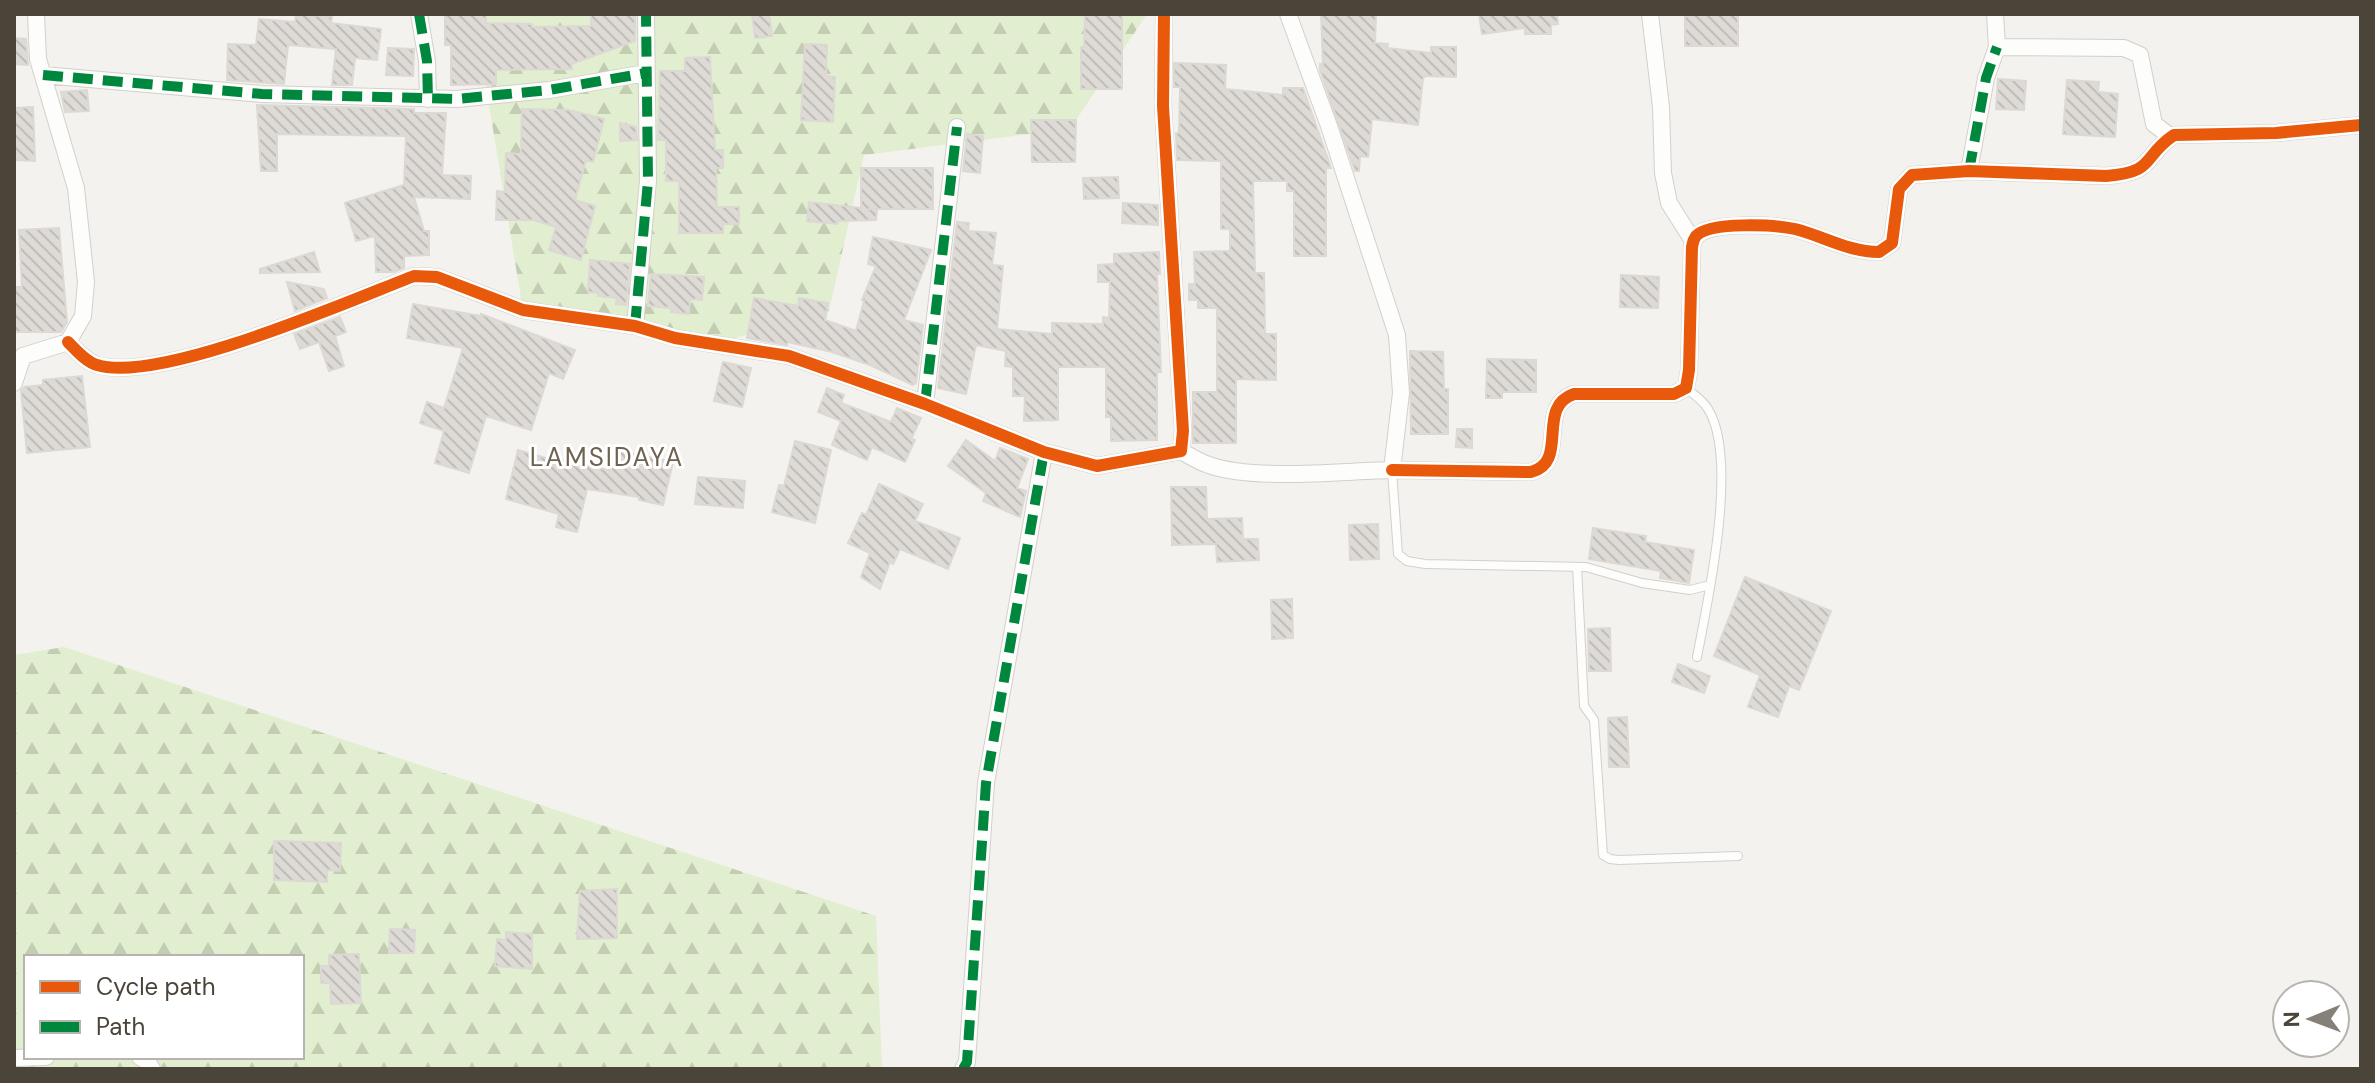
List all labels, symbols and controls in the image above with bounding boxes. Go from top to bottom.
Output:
district label: LAMSIDAYA [530,440,684,474]
legend [24,955,304,1059]
text: Cycle path [96,971,215,1002]
north arrow [2271,979,2351,1059]
text: Path [96,1011,145,1042]
text: N [2277,1011,2306,1028]

